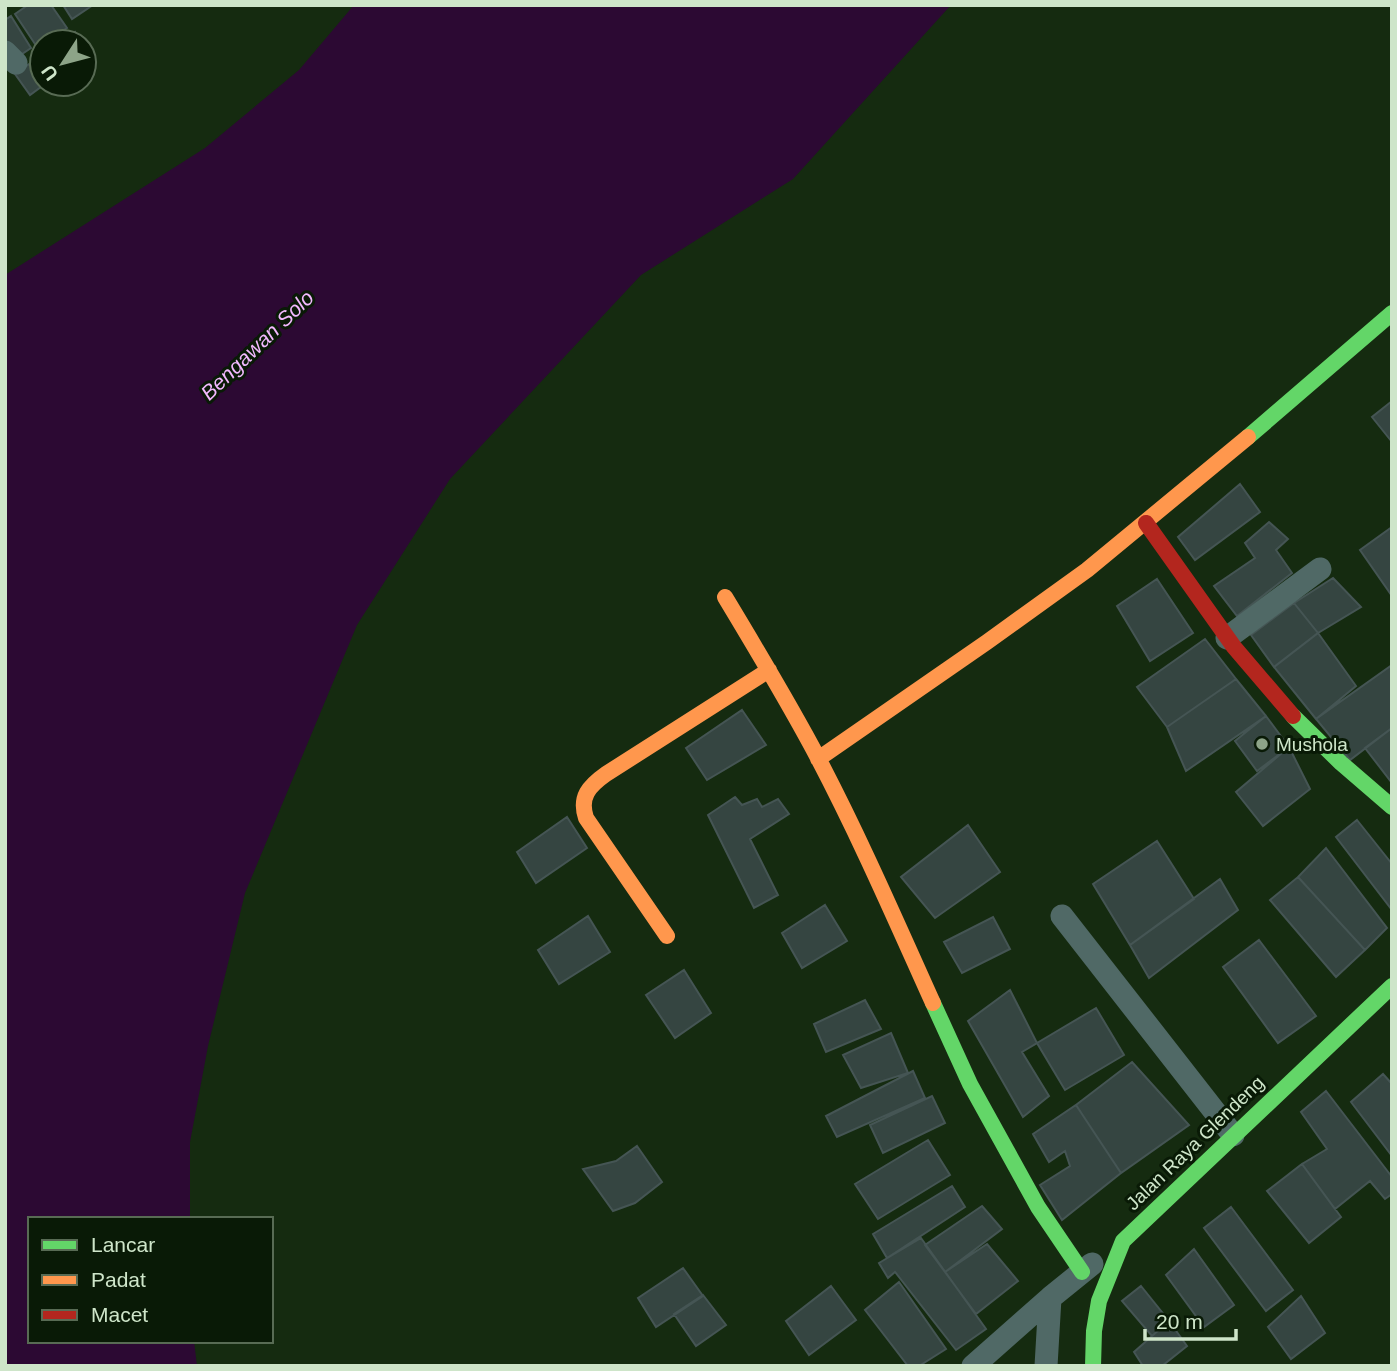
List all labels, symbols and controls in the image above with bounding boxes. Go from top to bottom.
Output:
north arrow [28,28,98,98]
text: U [37,61,62,84]
water label: Bengawan Solo [196,285,318,404]
place label: Mushola [1276,734,1348,755]
marker: Mushola [1254,736,1270,752]
street label: Jalan Raya Glendeng [1122,1072,1268,1214]
legend [28,1217,273,1343]
text: Lancar [91,1233,155,1256]
text: Padat [91,1268,146,1291]
scale bar [1145,1298,1236,1342]
text: Macet [91,1303,148,1326]
text: 20 m [1156,1310,1203,1333]

